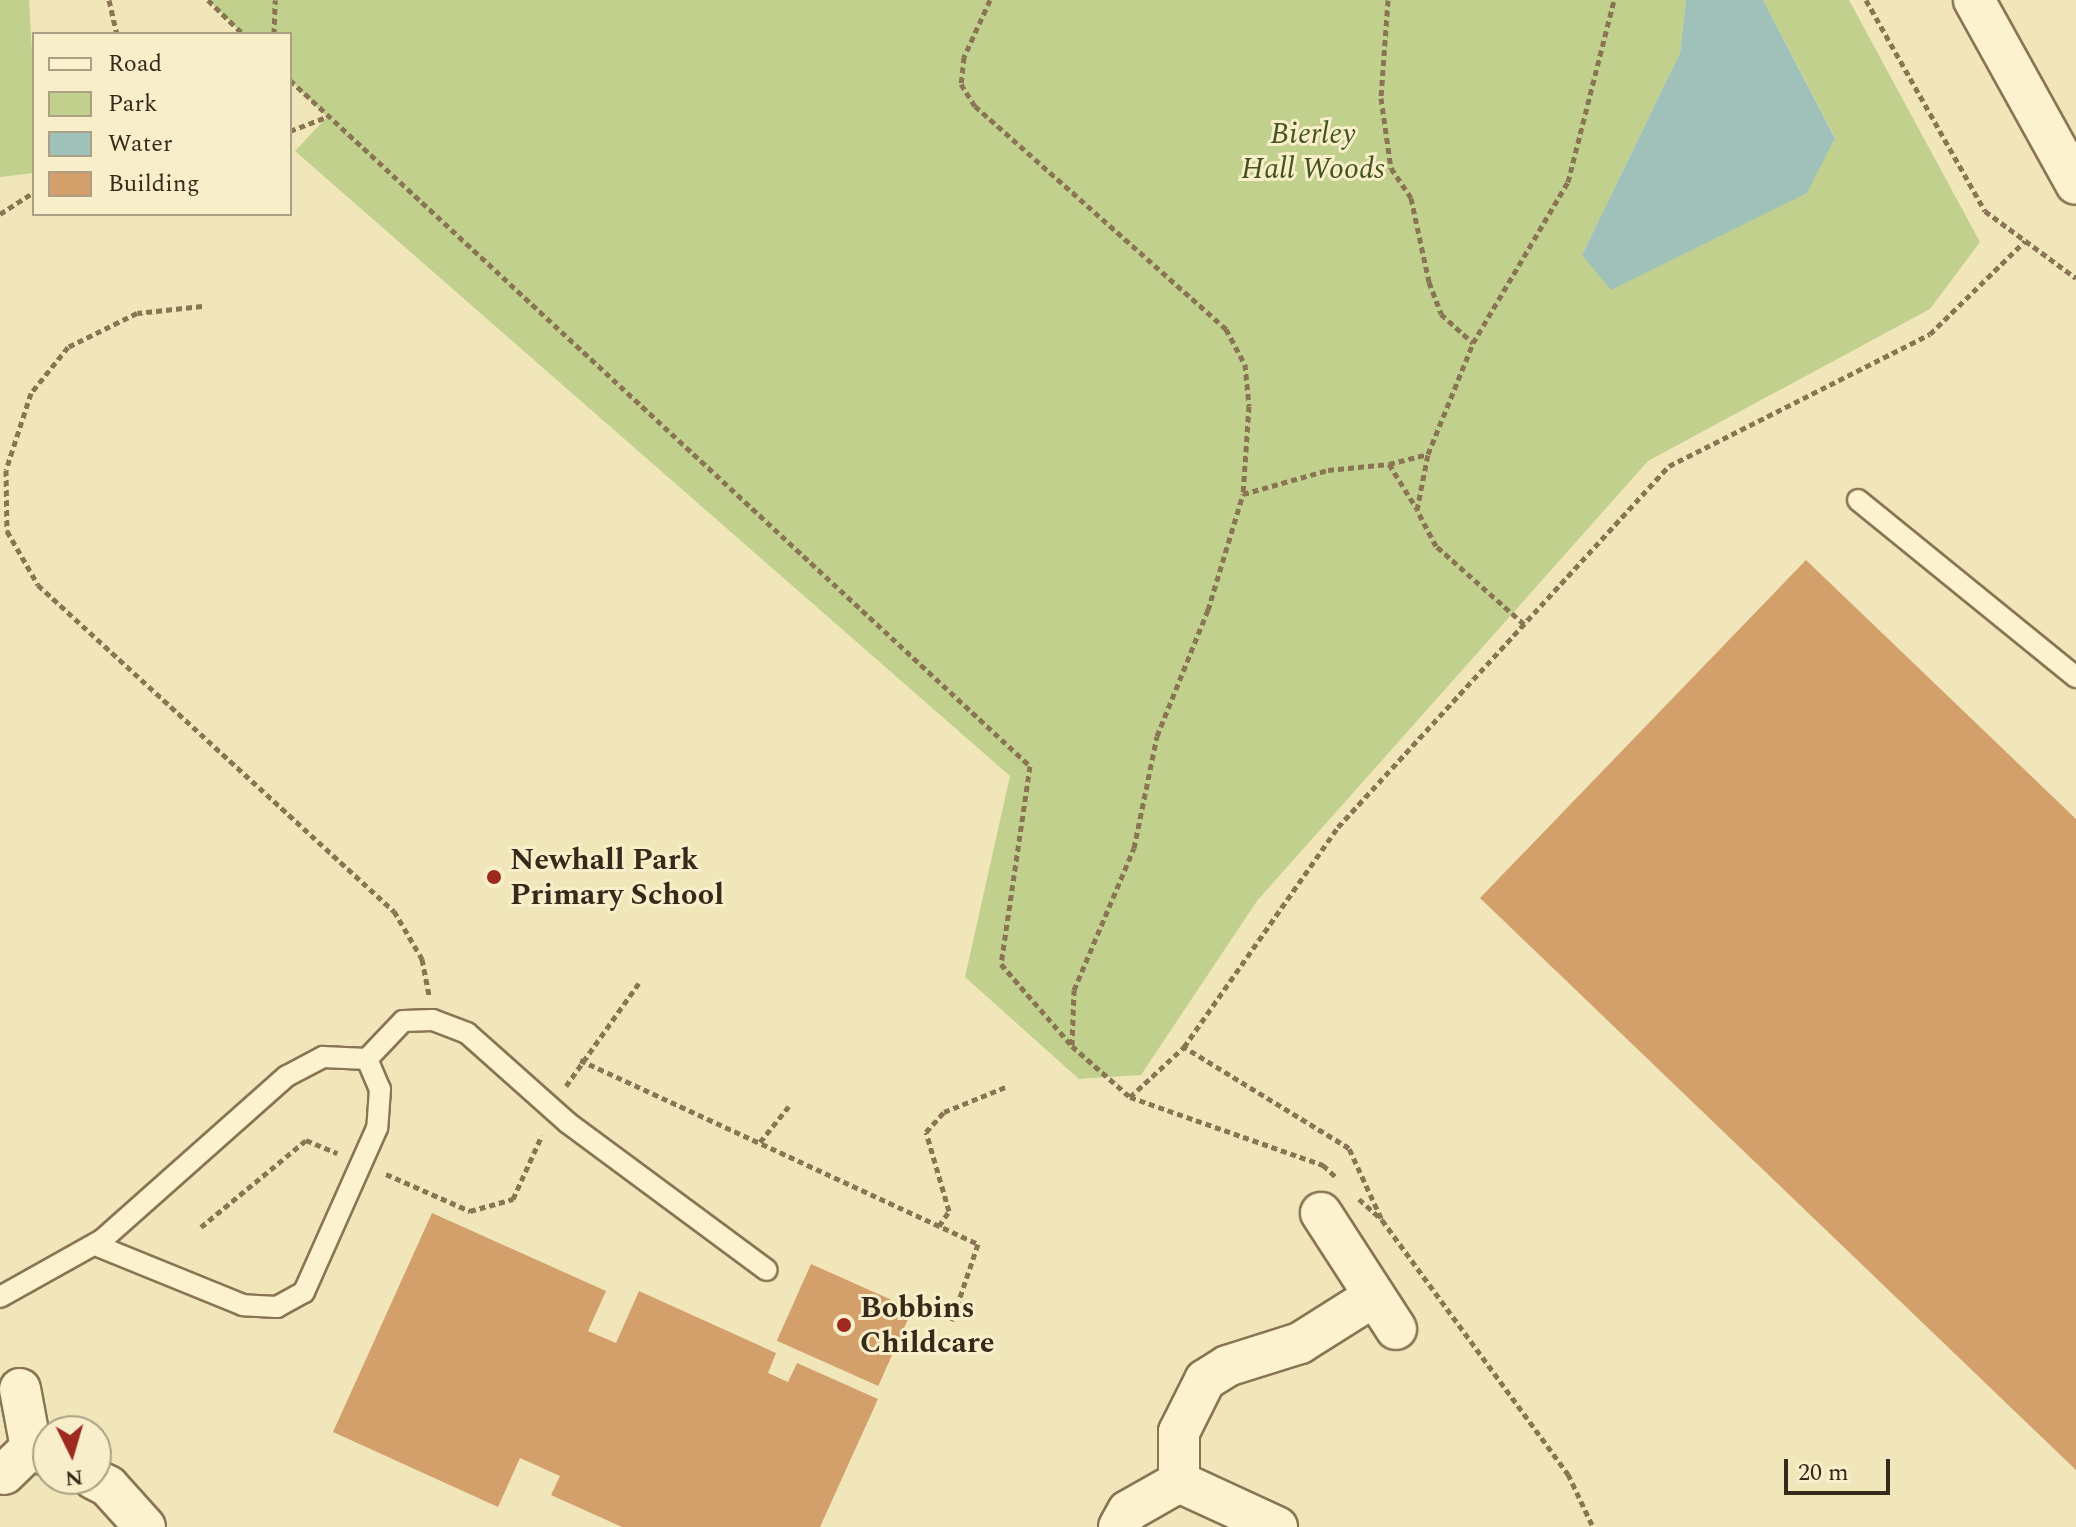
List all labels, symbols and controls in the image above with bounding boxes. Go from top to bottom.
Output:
legend [32,32,292,216]
text: Road [108,46,162,82]
text: Park [108,86,158,122]
park label: Bierley Hall Woods [1241,116,1385,186]
text: Water [108,126,172,162]
text: Building [108,166,200,202]
place label: Newhall Park Primary School [510,842,724,912]
marker: Newhall Park Primary School [485,868,503,886]
place label: Bobbins Childcare [860,1290,995,1360]
marker: Bobbins Childcare [835,1316,853,1334]
north arrow [32,1415,112,1495]
scale bar [1788,1443,1894,1493]
text: 20 m [1798,1455,1849,1491]
text: N [64,1460,84,1495]

